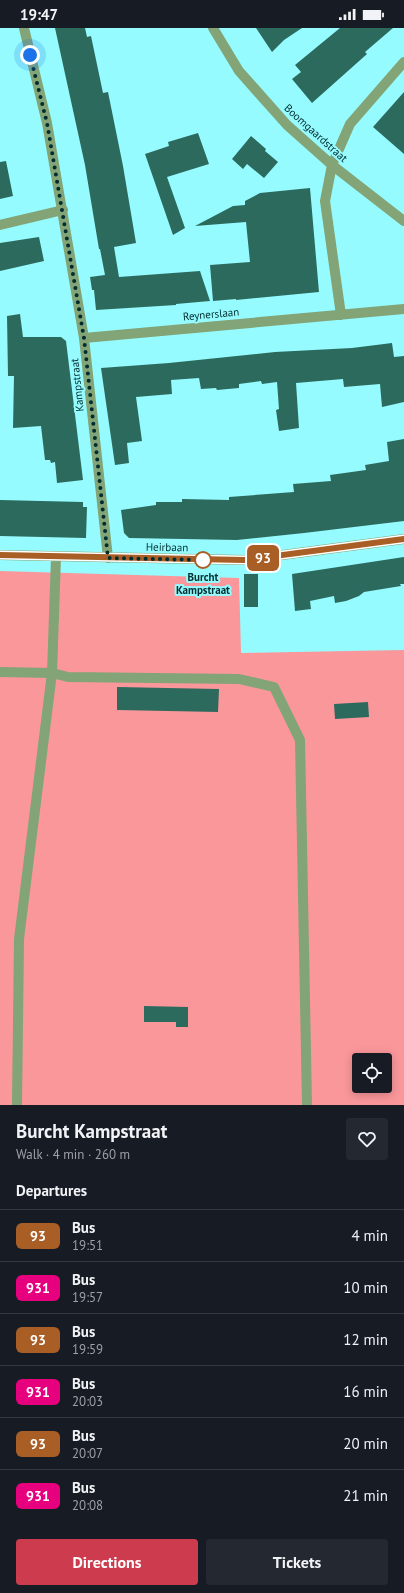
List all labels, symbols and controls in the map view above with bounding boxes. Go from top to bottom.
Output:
text: 19:47 [20,5,58,24]
your location [20,45,40,65]
street label: Boomgaardstraat [281,101,351,165]
street label: Reynerslaan [182,305,240,323]
street label: Kampstraat [67,357,87,412]
street label: Heirbaan [146,540,188,554]
line badge: 93 [245,545,281,571]
text: 93 [255,549,271,567]
marker: Burcht Kampstraat [194,551,212,569]
place label: Burcht Kampstraat [176,570,230,597]
map controls [352,1053,392,1093]
button: locate [352,1053,392,1093]
button: heart [346,1118,388,1160]
text: Burcht Kampstraat [16,1119,167,1143]
text: Walk · 4 min · 260 m [16,1146,130,1163]
text: Departures [16,1181,87,1200]
text: Bus [72,1218,95,1237]
text: 4 min [351,1226,388,1245]
text: 93 [30,1227,46,1245]
text: 19:51 [72,1237,103,1254]
text: Bus [72,1270,95,1289]
text: 10 min [343,1278,388,1297]
text: 931 [26,1279,50,1297]
text: 19:57 [72,1289,103,1306]
text: Bus [72,1322,95,1341]
text: 12 min [343,1330,388,1349]
text: 93 [30,1331,46,1349]
text: 19:59 [72,1341,103,1358]
text: Bus [72,1374,95,1393]
text: 16 min [343,1382,388,1401]
text: 931 [26,1383,50,1401]
text: 20:03 [72,1393,103,1410]
text: Bus [72,1426,95,1445]
text: 20 min [343,1434,388,1453]
text: 93 [30,1435,46,1453]
text: 20:07 [72,1445,103,1462]
text: Bus [72,1478,95,1497]
text: 21 min [343,1486,388,1505]
text: 931 [26,1487,50,1505]
text: 20:08 [72,1497,103,1514]
button: Directions [16,1539,198,1585]
button: Tickets [206,1539,388,1585]

